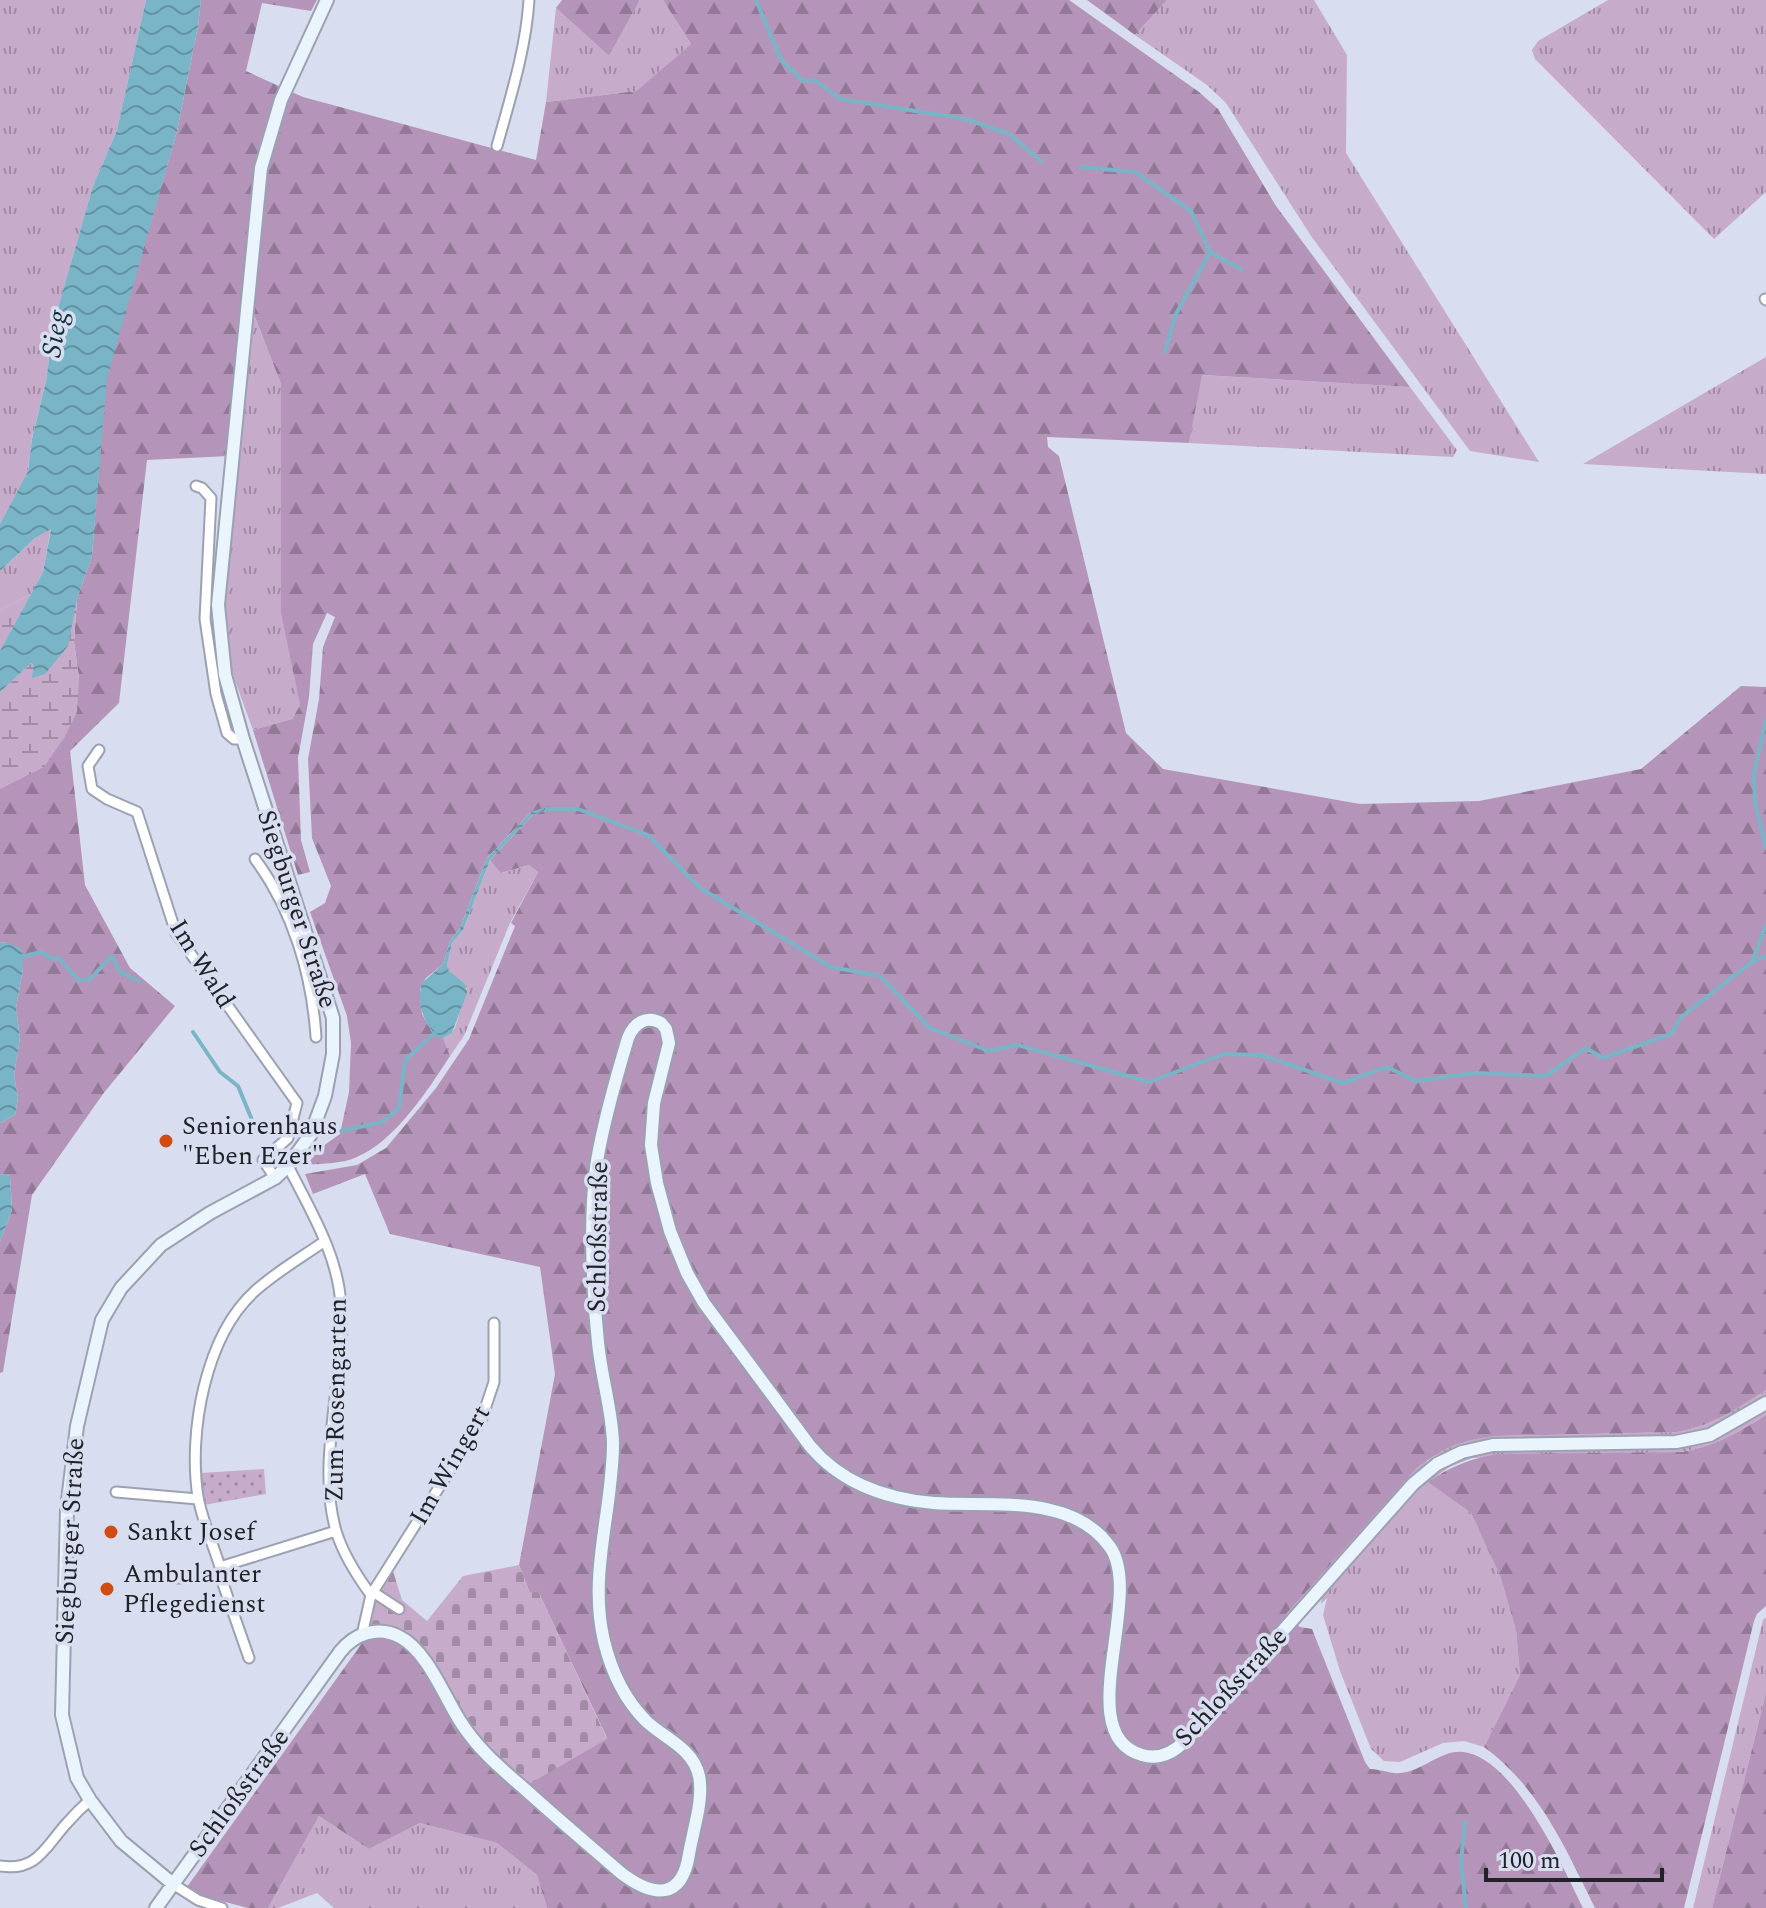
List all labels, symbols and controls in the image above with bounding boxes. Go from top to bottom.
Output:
water label: Sieg [30,306,80,360]
street label: Siegburger Straße [246,805,348,1013]
street label: Im Wald [159,912,245,1016]
place label: Seniorenhaus "Eben Ezer" [182,1106,338,1176]
marker: Seniorenhaus "Eben Ezer" [157,1132,175,1150]
street label: Schloßstraße [577,1161,619,1313]
street label: Zum Rosengarten [314,1298,358,1502]
street label: Im Wingert [399,1397,501,1533]
street label: Siegburger Straße [45,1437,95,1645]
place label: Sankt Josef [127,1512,257,1552]
marker: Sankt Josef [102,1523,120,1541]
place label: Ambulanter Pflegedienst [123,1554,266,1624]
marker: Ambulanter Pflegedienst [98,1580,116,1598]
street label: Schloßstraße [1165,1618,1297,1756]
street label: Schloßstraße [178,1720,300,1866]
scale bar [1486,1832,1662,1882]
text: 100 m [1498,1843,1561,1879]

